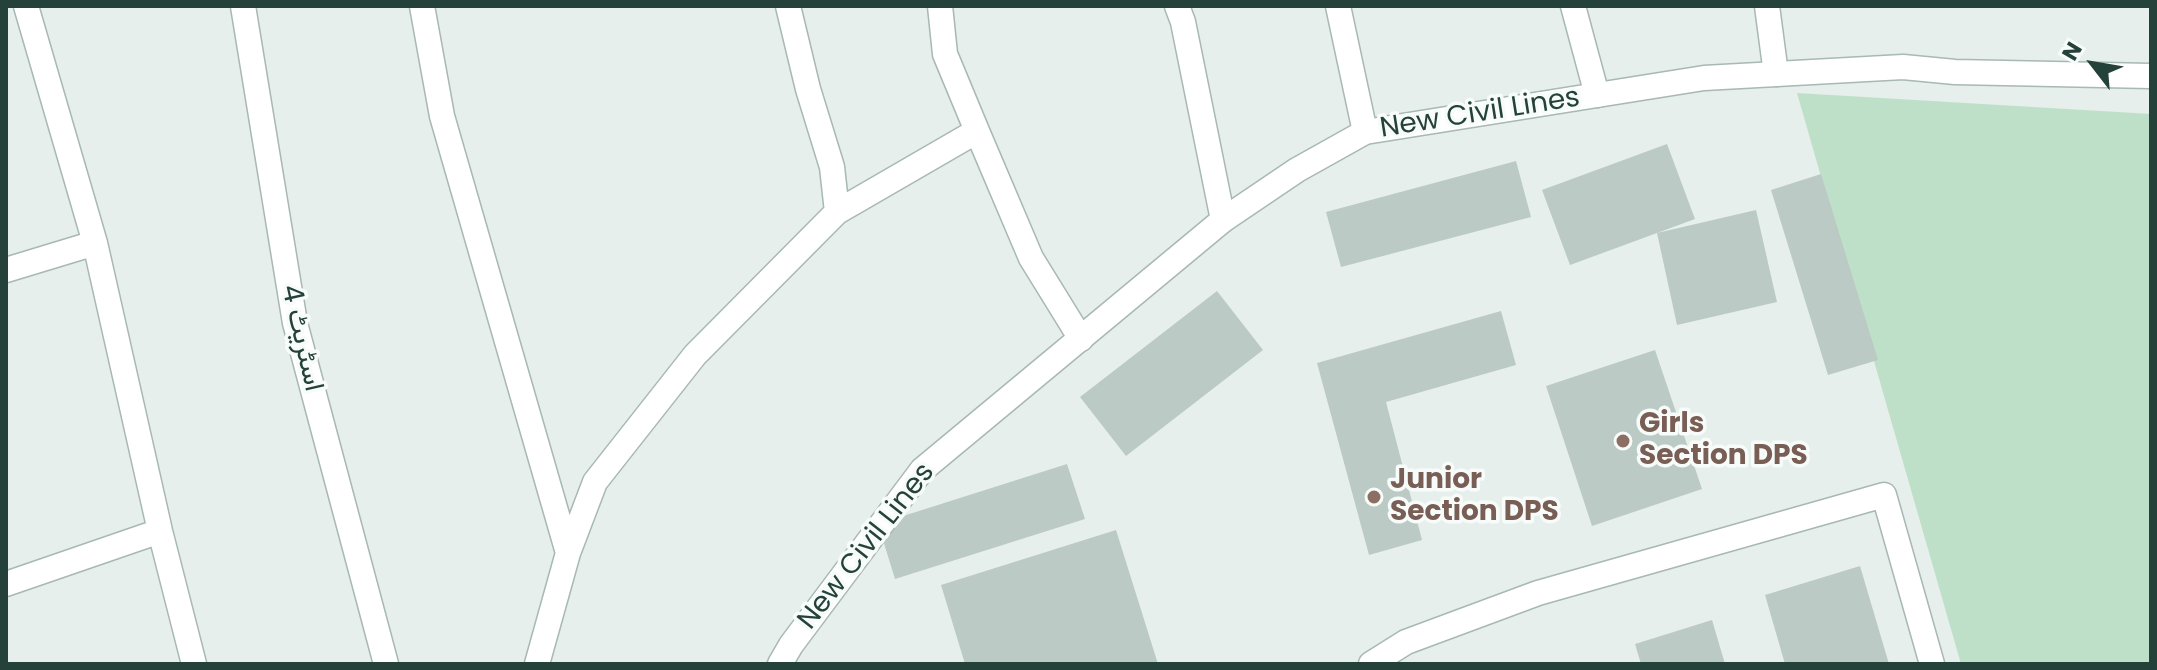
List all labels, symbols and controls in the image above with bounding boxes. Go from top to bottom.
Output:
north arrow [2053,24,2133,104]
text: N [2054,36,2090,66]
street label: New Civil Lines [1378,82,1582,146]
street label: اسٹریٹ 4 [272,281,330,395]
place label: Girls Section DPS [1639,408,1808,474]
marker: Girls Section DPS [1614,432,1632,450]
street label: New Civil Lines [792,457,942,637]
place label: Junior Section DPS [1390,464,1559,530]
marker: Junior Section DPS [1365,488,1383,506]

